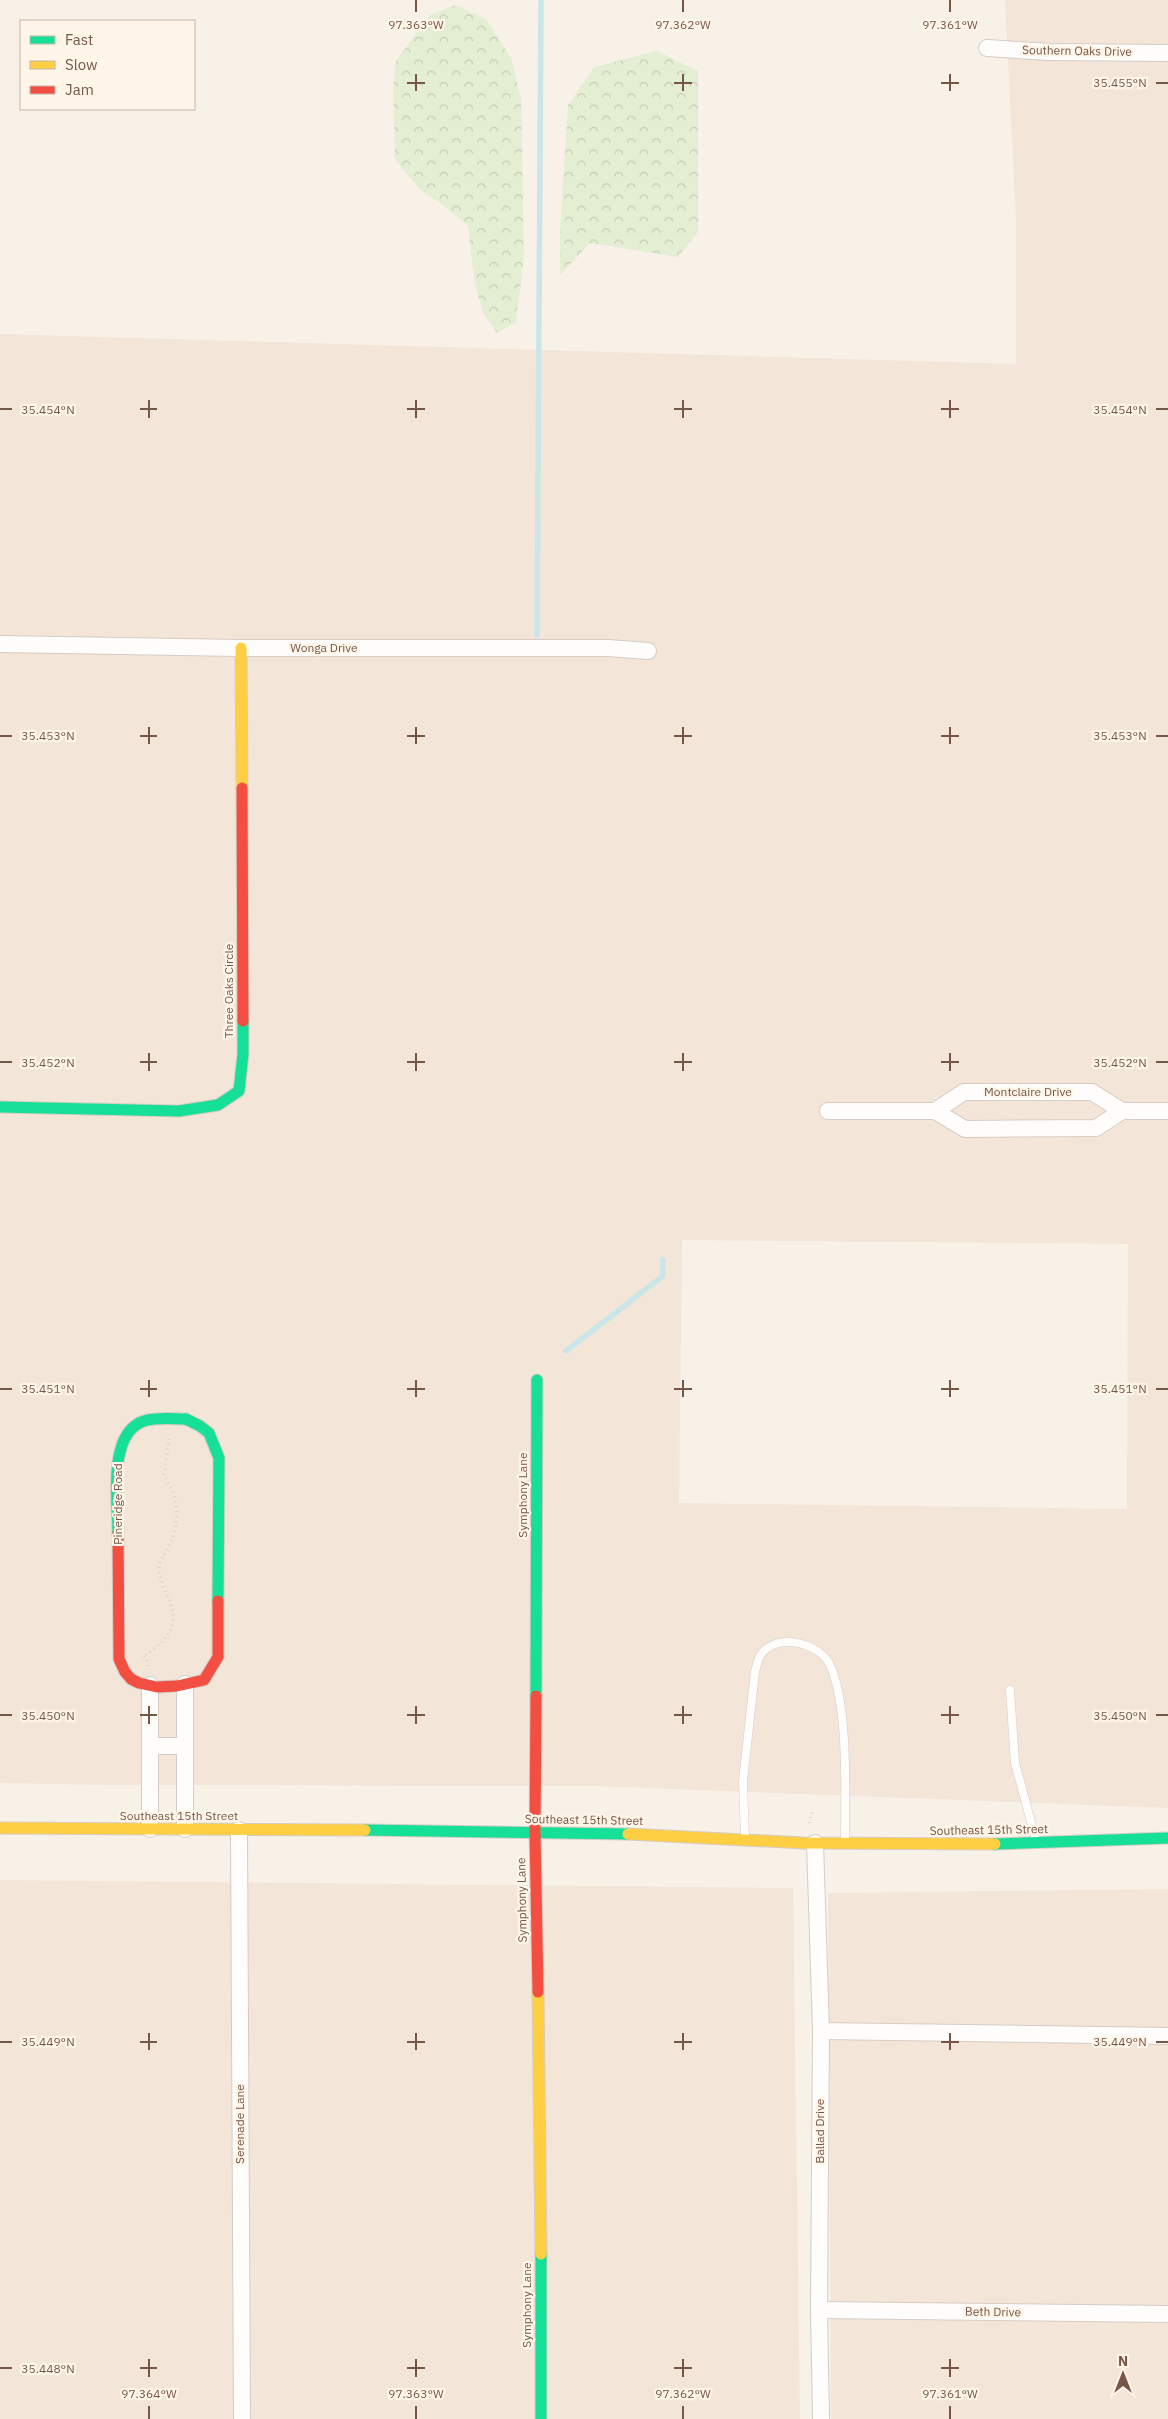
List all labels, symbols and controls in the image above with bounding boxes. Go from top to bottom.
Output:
text: 97.363°W [388,17,444,32]
text: 97.362°W [655,17,711,32]
text: 97.361°W [922,17,978,32]
legend [20,20,195,110]
text: Fast [65,30,93,49]
street label: Southern Oaks Drive [1022,42,1132,59]
text: Slow [65,55,98,74]
text: 35.455°N [1093,75,1147,90]
text: Jam [65,80,94,99]
text: 35.454°N [21,402,75,417]
text: 35.454°N [1093,402,1147,417]
street label: Wonga Drive [290,640,358,655]
text: 35.453°N [21,728,75,743]
text: 35.453°N [1093,728,1147,743]
street label: Three Oaks Circle [221,943,236,1038]
text: 35.452°N [21,1055,75,1070]
text: 35.452°N [1093,1055,1147,1070]
street label: Montclaire Drive [984,1084,1072,1099]
text: 35.451°N [21,1381,75,1396]
text: 35.451°N [1093,1381,1147,1396]
street label: Symphony Lane [515,1452,530,1538]
street label: Pineridge Road [110,1463,125,1545]
text: 35.450°N [21,1708,75,1723]
text: 35.450°N [1093,1708,1147,1723]
street label: Southeast 15th Street [120,1808,238,1823]
street label: Southeast 15th Street [525,1811,643,1828]
street label: Southeast 15th Street [930,1821,1048,1838]
street label: Symphony Lane [513,1857,530,1943]
text: 35.449°N [21,2034,75,2049]
text: 35.449°N [1093,2034,1147,2049]
street label: Serenade Lane [232,2084,247,2164]
street label: Ballad Drive [812,2098,827,2163]
street label: Symphony Lane [519,2262,534,2348]
street label: Beth Drive [965,2304,1022,2319]
north arrow [1098,2349,1148,2399]
text: N [1118,2352,1128,2370]
text: 35.448°N [21,2361,75,2376]
text: 97.364°W [121,2386,177,2401]
text: 97.363°W [388,2386,444,2401]
text: 97.362°W [655,2386,711,2401]
text: 97.361°W [922,2386,978,2401]

